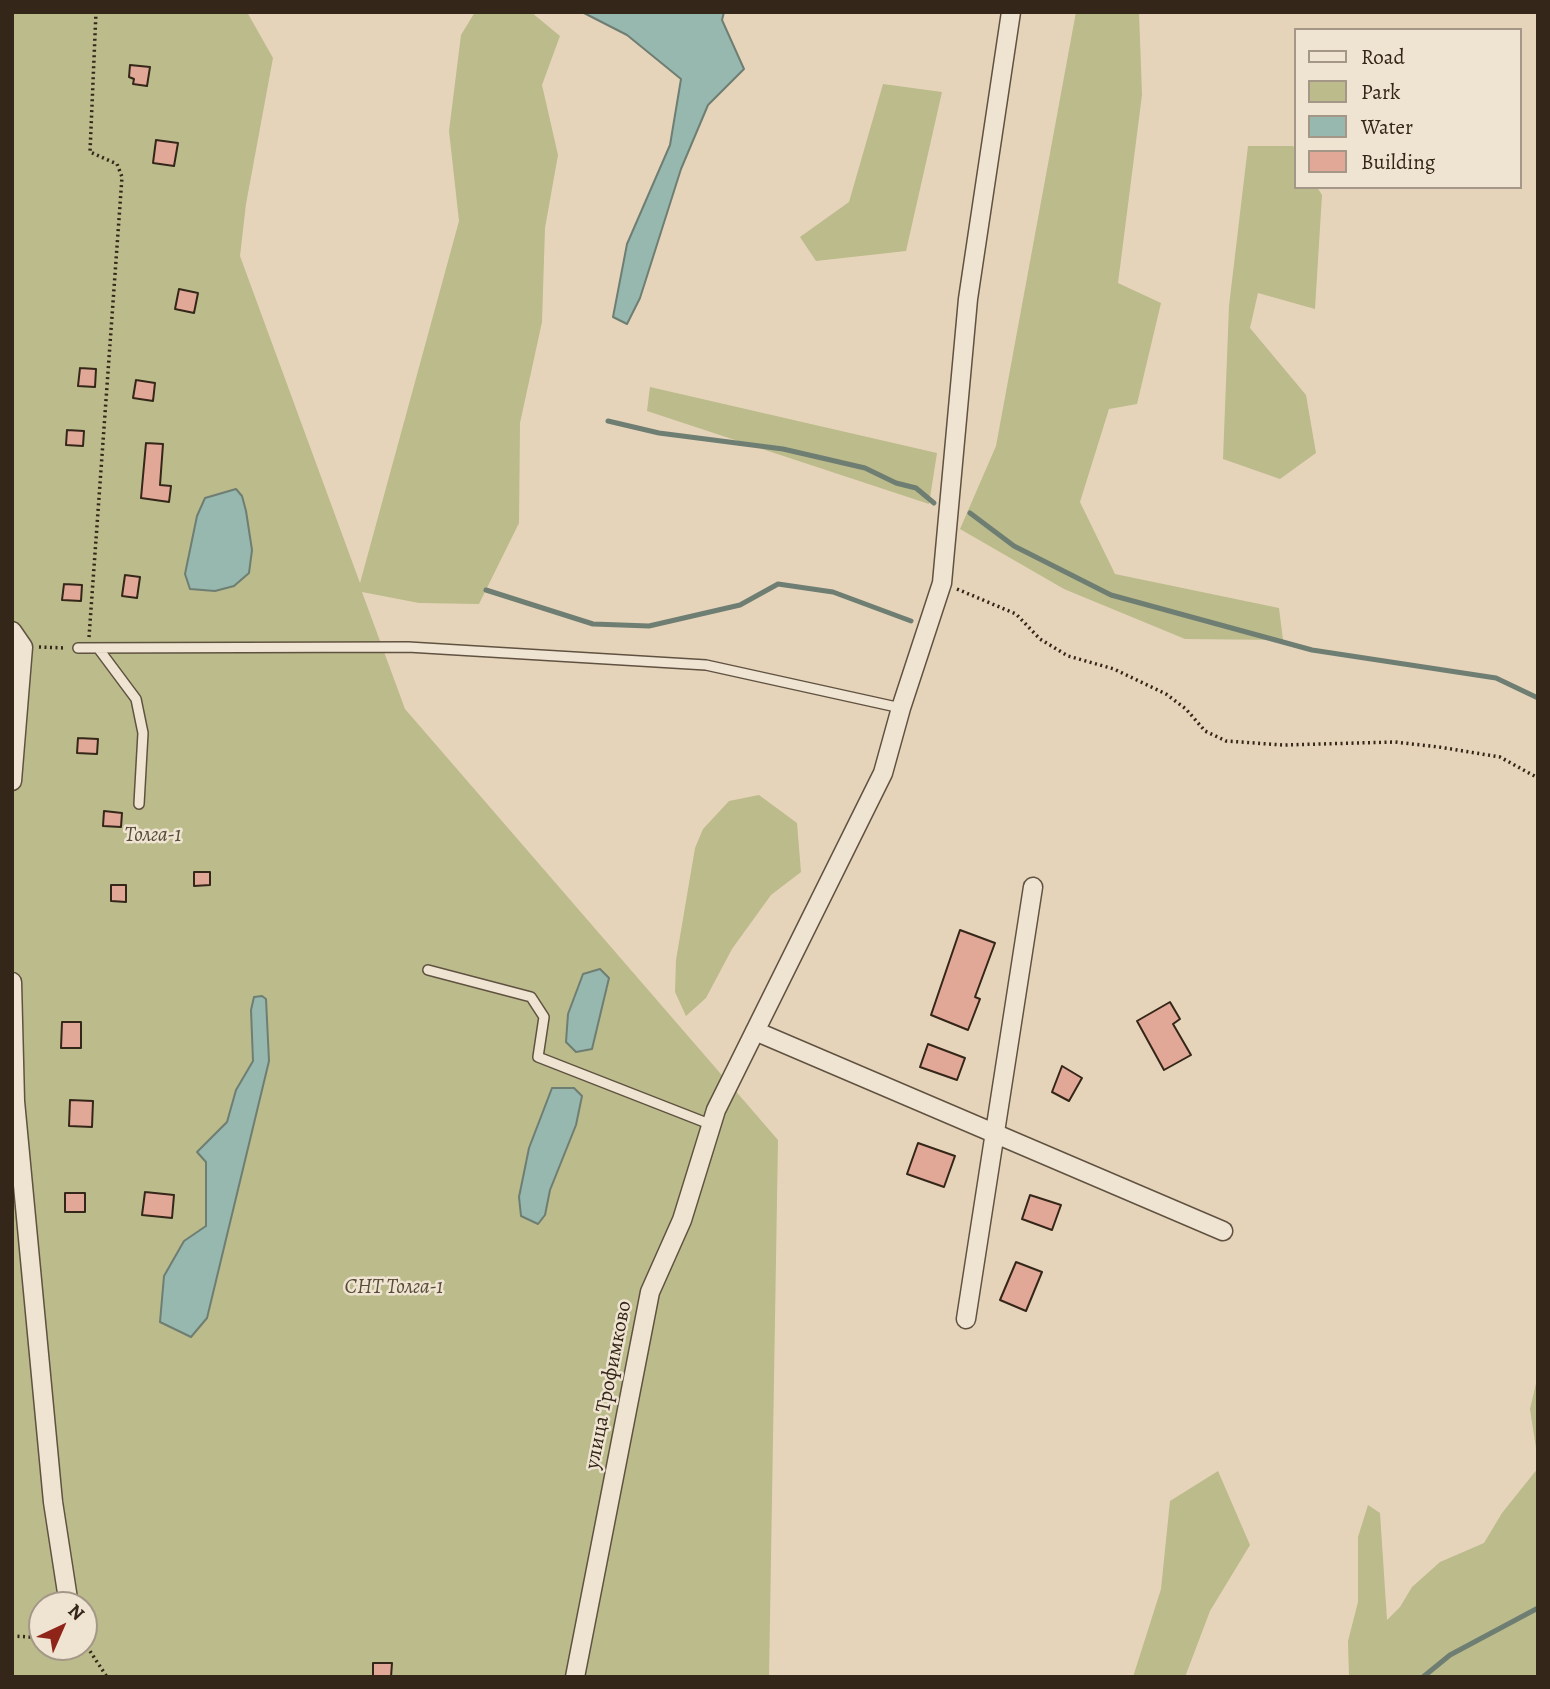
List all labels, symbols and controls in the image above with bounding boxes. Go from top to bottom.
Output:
legend [1294,28,1522,189]
text: Road [1361,43,1405,71]
text: Park [1361,78,1400,106]
text: Water [1361,113,1413,141]
text: Building [1361,148,1435,176]
park label: Толга-1 [124,823,182,849]
park label: СНТ Толга-1 [345,1275,443,1301]
street label: улица Трофимково [580,1299,638,1471]
north arrow [28,1591,98,1661]
text: N [62,1598,90,1626]

